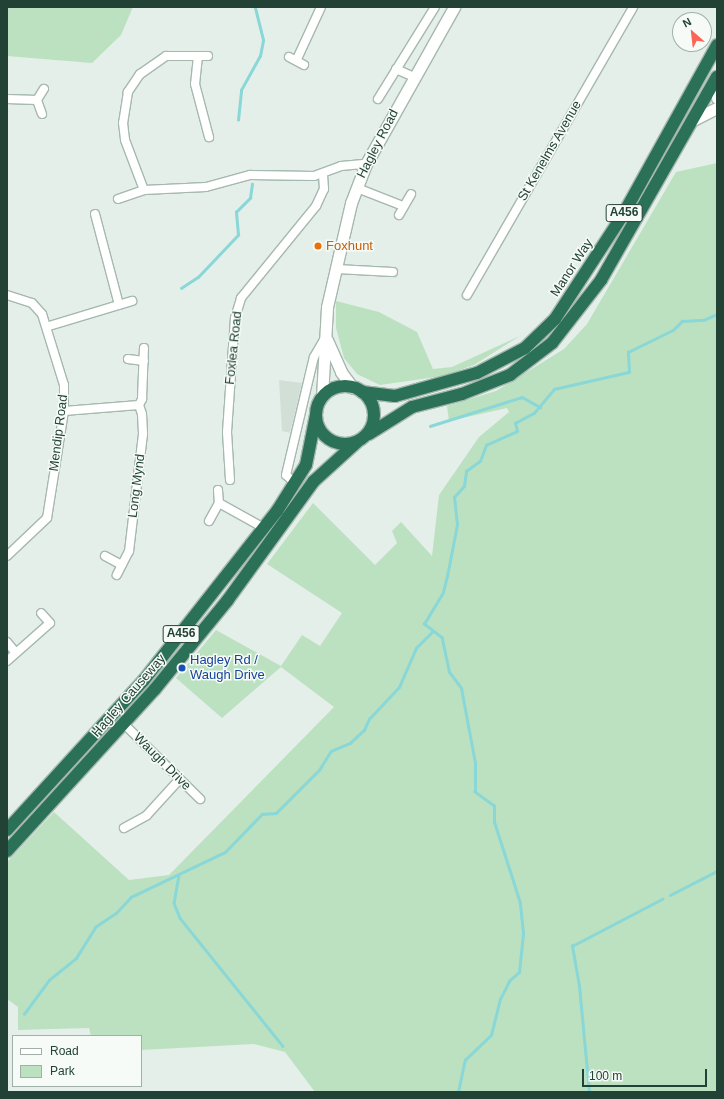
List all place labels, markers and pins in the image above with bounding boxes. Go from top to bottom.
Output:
place label: Foxhunt [326,238,373,254]
marker: Foxhunt [313,241,323,251]
place label: Hagley Rd / Waugh Drive [190,653,265,684]
marker: Hagley Rd / Waugh Drive [177,663,187,673]

